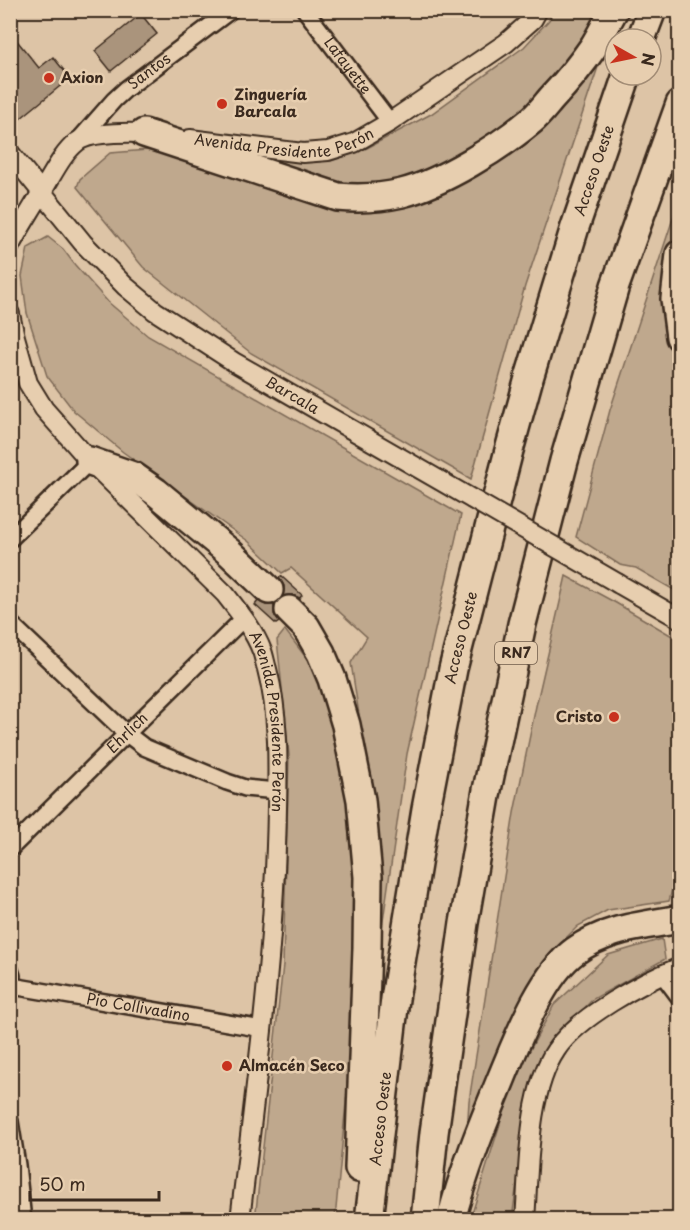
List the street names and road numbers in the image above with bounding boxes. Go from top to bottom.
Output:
street label: Lafayette [319,31,378,98]
street label: Santos [122,46,175,94]
street label: Avenida Presidente Perón [193,121,378,163]
street label: Acceso Oeste [567,122,619,218]
street label: Barcala [261,369,325,419]
street label: Acceso Oeste [437,589,482,685]
street label: Avenida Presidente Perón [244,626,291,812]
road number: RN7 [495,642,537,664]
street label: Ehrlich [100,706,152,758]
street label: Pio Collivadino [85,986,192,1026]
street label: Acceso Oeste [362,1070,396,1167]

